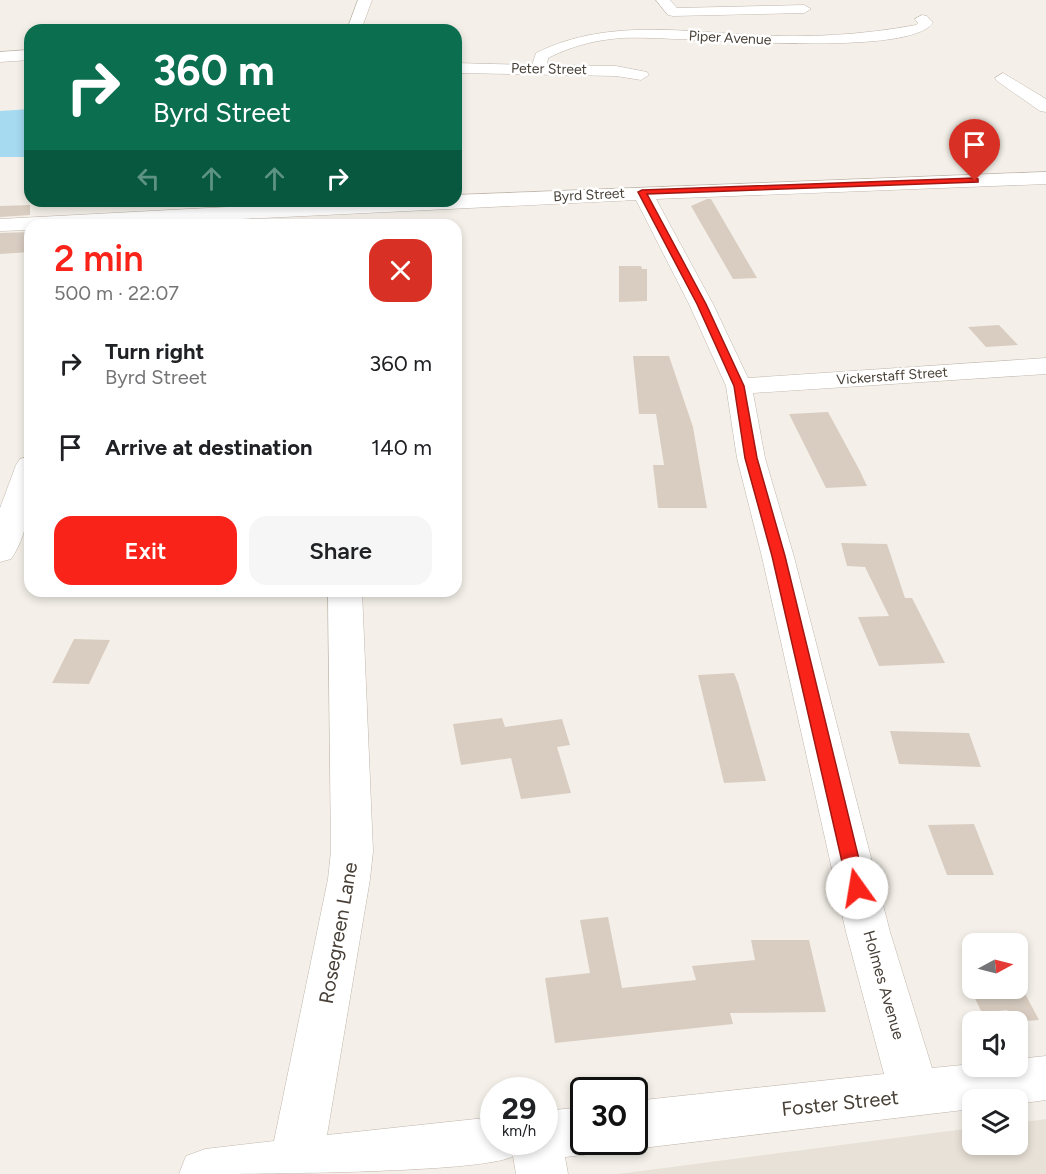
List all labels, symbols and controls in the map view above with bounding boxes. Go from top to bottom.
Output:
street label: Piper Avenue [688,27,772,49]
text: 360 m [153,45,275,96]
icon: right [54,48,132,126]
street label: Peter Street [511,60,587,78]
text: Byrd Street [153,96,291,129]
pin [949,119,1000,181]
icon: arrive [958,128,991,161]
icon: left [132,162,165,195]
icon: ahead [195,162,228,195]
icon: ahead [258,162,291,195]
icon: right [321,162,354,195]
street label: Byrd Street [553,185,625,205]
text: 2 min [54,237,144,280]
button: close [369,239,432,302]
text: 500 m · 22:07 [54,281,179,305]
text: Turn right [105,338,204,365]
icon: right [54,347,87,380]
text: 360 m [369,350,432,377]
street label: Vickerstaff Street [836,364,948,388]
text: Byrd Street [105,365,207,389]
icon: arrive [54,431,87,464]
text: Arrive at destination [105,434,313,461]
text: 140 m [371,434,432,461]
button: Exit [54,516,237,585]
button: Share [249,516,432,585]
position arrow [825,856,889,920]
street label: Rosegreen Lane [314,860,362,1006]
street label: Holmes Avenue [859,928,909,1042]
north arrow [962,933,1028,999]
map controls [962,933,1028,1155]
button: sound [962,1011,1028,1077]
speed limit sign: 30 [570,1077,648,1155]
street label: Foster Street [780,1085,900,1121]
button: layers [962,1089,1028,1155]
text: 29 [502,1090,536,1127]
text: km/h [502,1122,536,1140]

